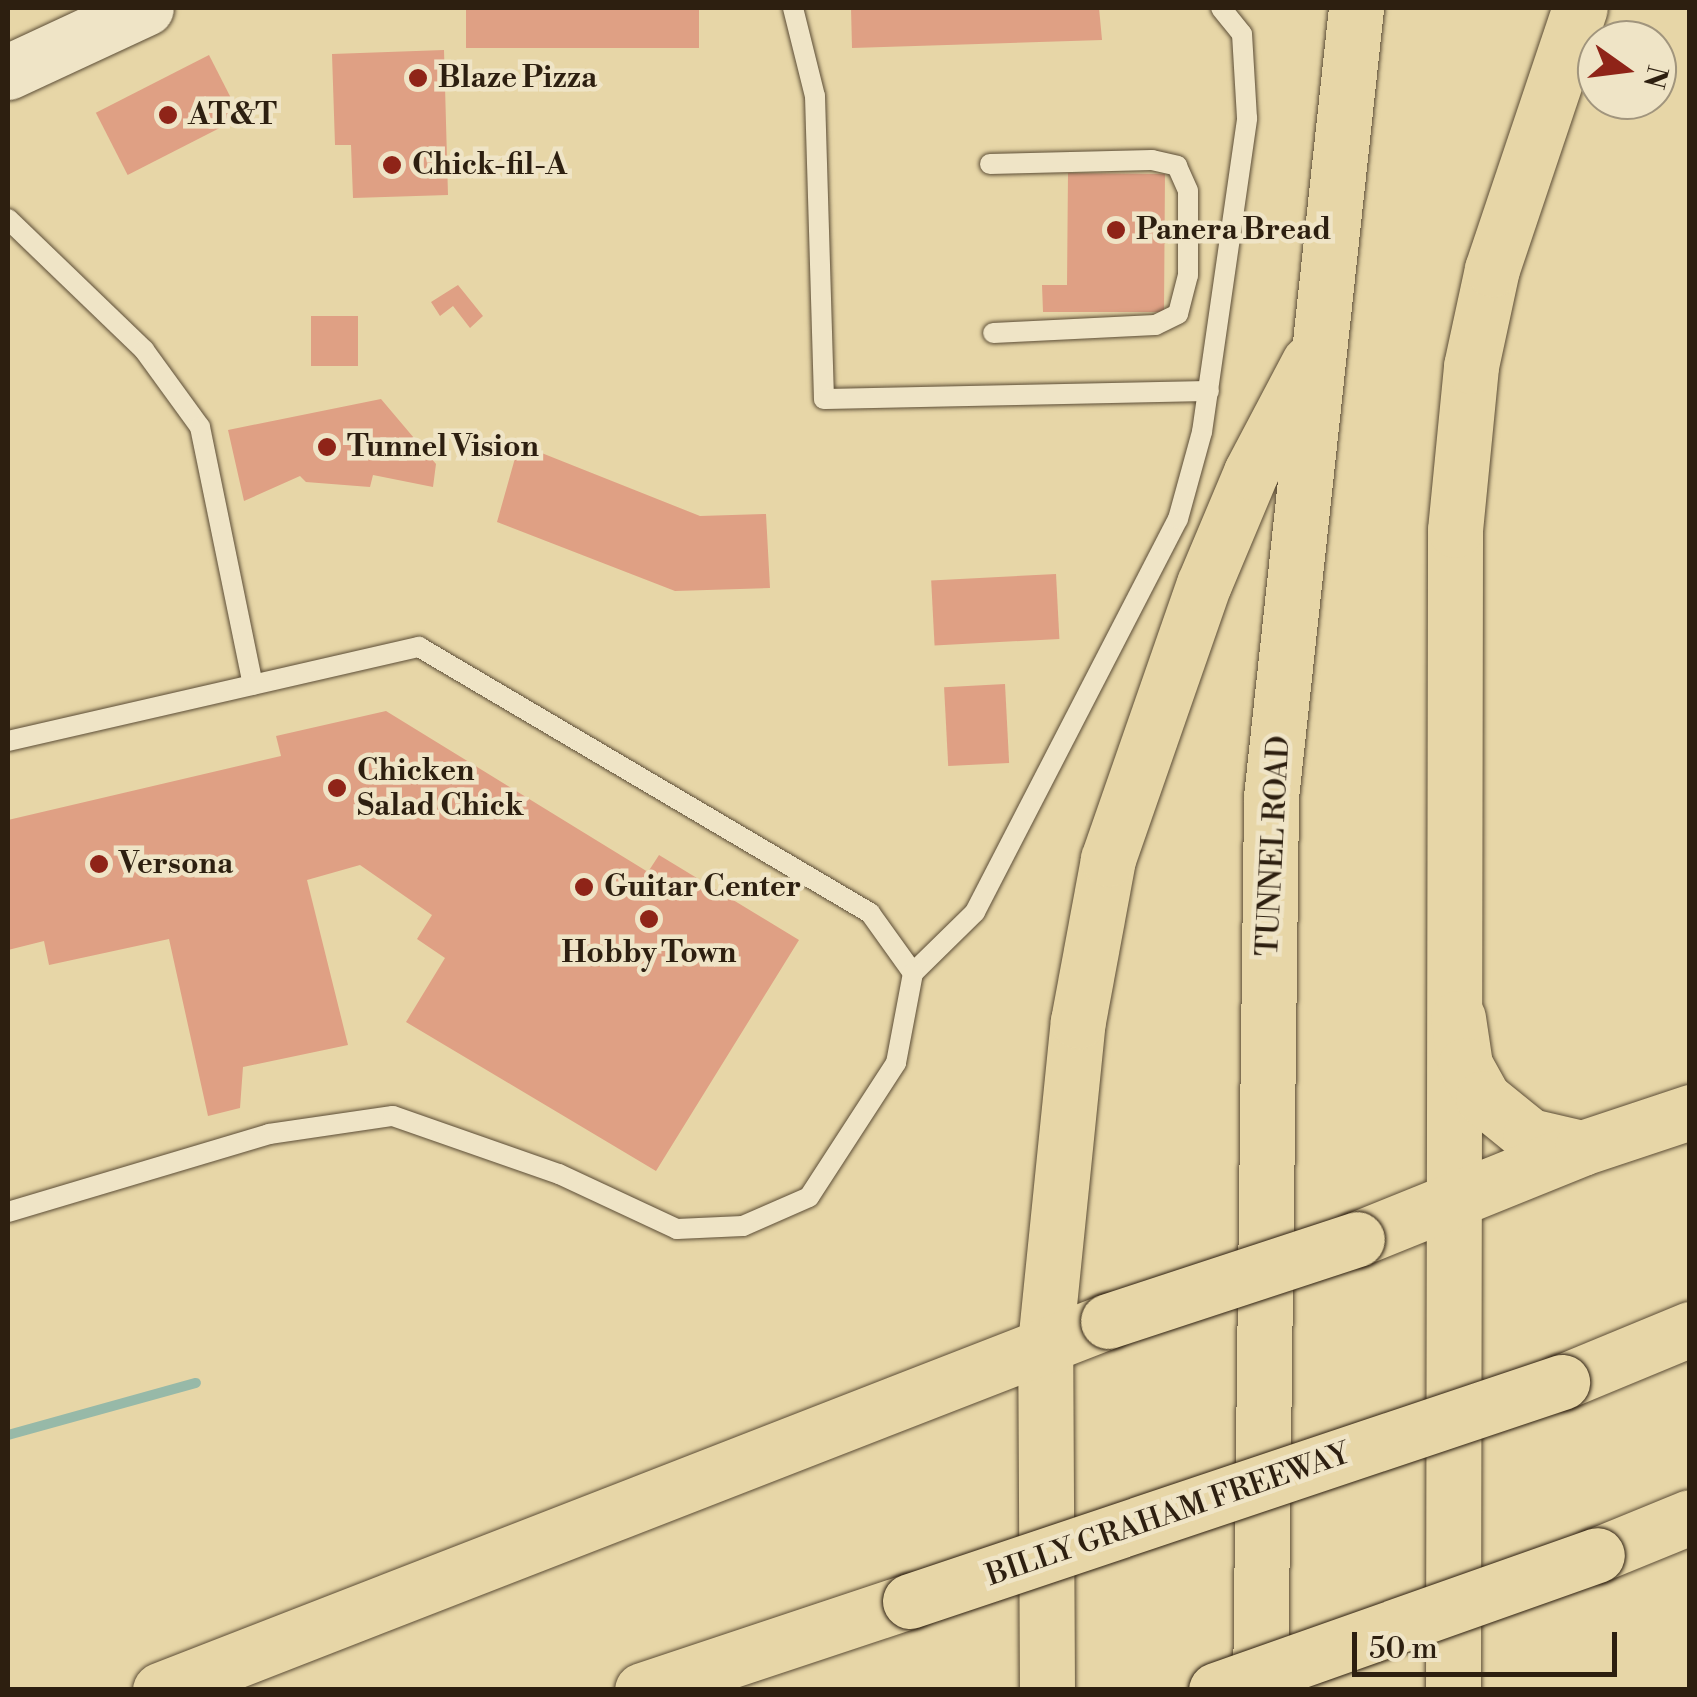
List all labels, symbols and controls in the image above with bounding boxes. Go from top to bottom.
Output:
north arrow [1577,20,1677,120]
place label: Blaze Pizza [438,60,597,96]
text: N [1635,62,1674,92]
marker: Blaze Pizza [407,67,429,89]
place label: AT&T [188,97,277,133]
marker: AT&T [157,104,179,126]
place label: Chick-fil-A [412,147,567,183]
marker: Chick-fil-A [381,154,403,176]
place label: Panera Bread [1136,212,1331,248]
marker: Panera Bread [1105,219,1127,241]
place label: Tunnel Vision [347,429,539,465]
marker: Tunnel Vision [316,436,338,458]
street label: TUNNEL ROAD [1250,735,1298,957]
place label: Chicken Salad Chick [357,753,523,824]
marker: Chicken Salad Chick [326,777,348,799]
place label: Versona [119,846,233,882]
marker: Versona [88,853,110,875]
place label: Guitar Center [604,869,801,905]
marker: Guitar Center [573,876,595,898]
marker: Hobby Town [638,908,660,930]
place label: Hobby Town [562,935,736,971]
street label: BILLY GRAHAM FREEWAY [982,1436,1354,1594]
scale bar [1357,1612,1622,1674]
text: 50 m [1369,1630,1438,1668]

